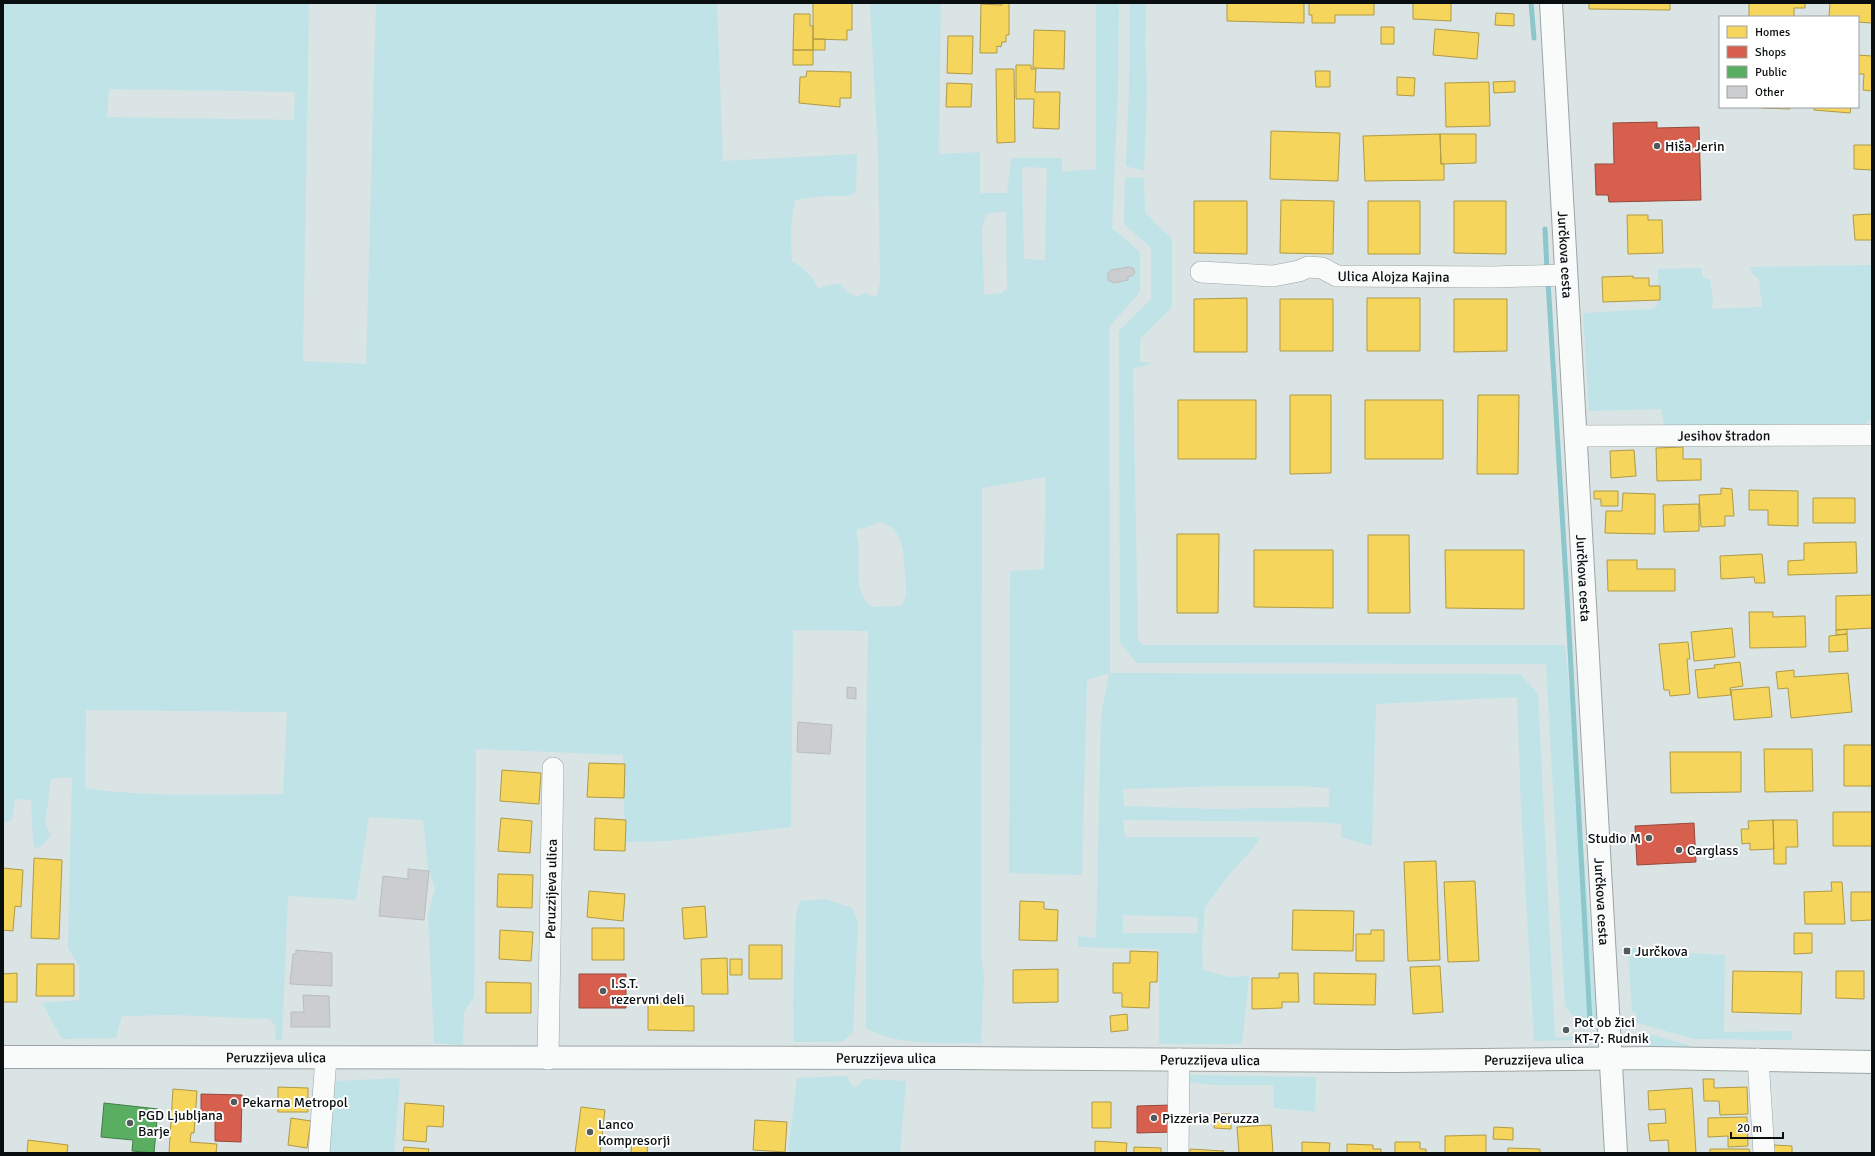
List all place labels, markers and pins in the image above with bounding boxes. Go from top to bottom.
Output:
place label: Hiša Jerin [1665,138,1725,155]
marker: Hiša Jerin [1652,141,1662,151]
place label: Studio M [1588,830,1641,847]
marker: Studio M [1644,833,1654,843]
place label: Carglass [1687,842,1738,859]
marker: Carglass [1674,845,1684,855]
place label: Jurčkova [1635,943,1688,960]
marker: Jurčkova [1622,946,1632,956]
place label: I.S.T. rezervni deli [611,975,685,1008]
marker: I.S.T. rezervni deli [598,986,608,996]
place label: Pot ob žici KT-7: Rudnik [1574,1014,1649,1047]
marker: Pot ob žici KT-7: Rudnik [1561,1025,1571,1035]
place label: Pekarna Metropol [242,1094,348,1111]
marker: Pekarna Metropol [229,1097,239,1107]
place label: PGD Ljubljana Barje [138,1107,223,1140]
place label: Pizzeria Peruzza [1162,1110,1259,1127]
marker: Pizzeria Peruzza [1149,1113,1159,1123]
place label: Lanco Kompresorji [598,1116,670,1149]
marker: PGD Ljubljana Barje [125,1118,135,1128]
marker: Lanco Kompresorji [585,1127,595,1137]

